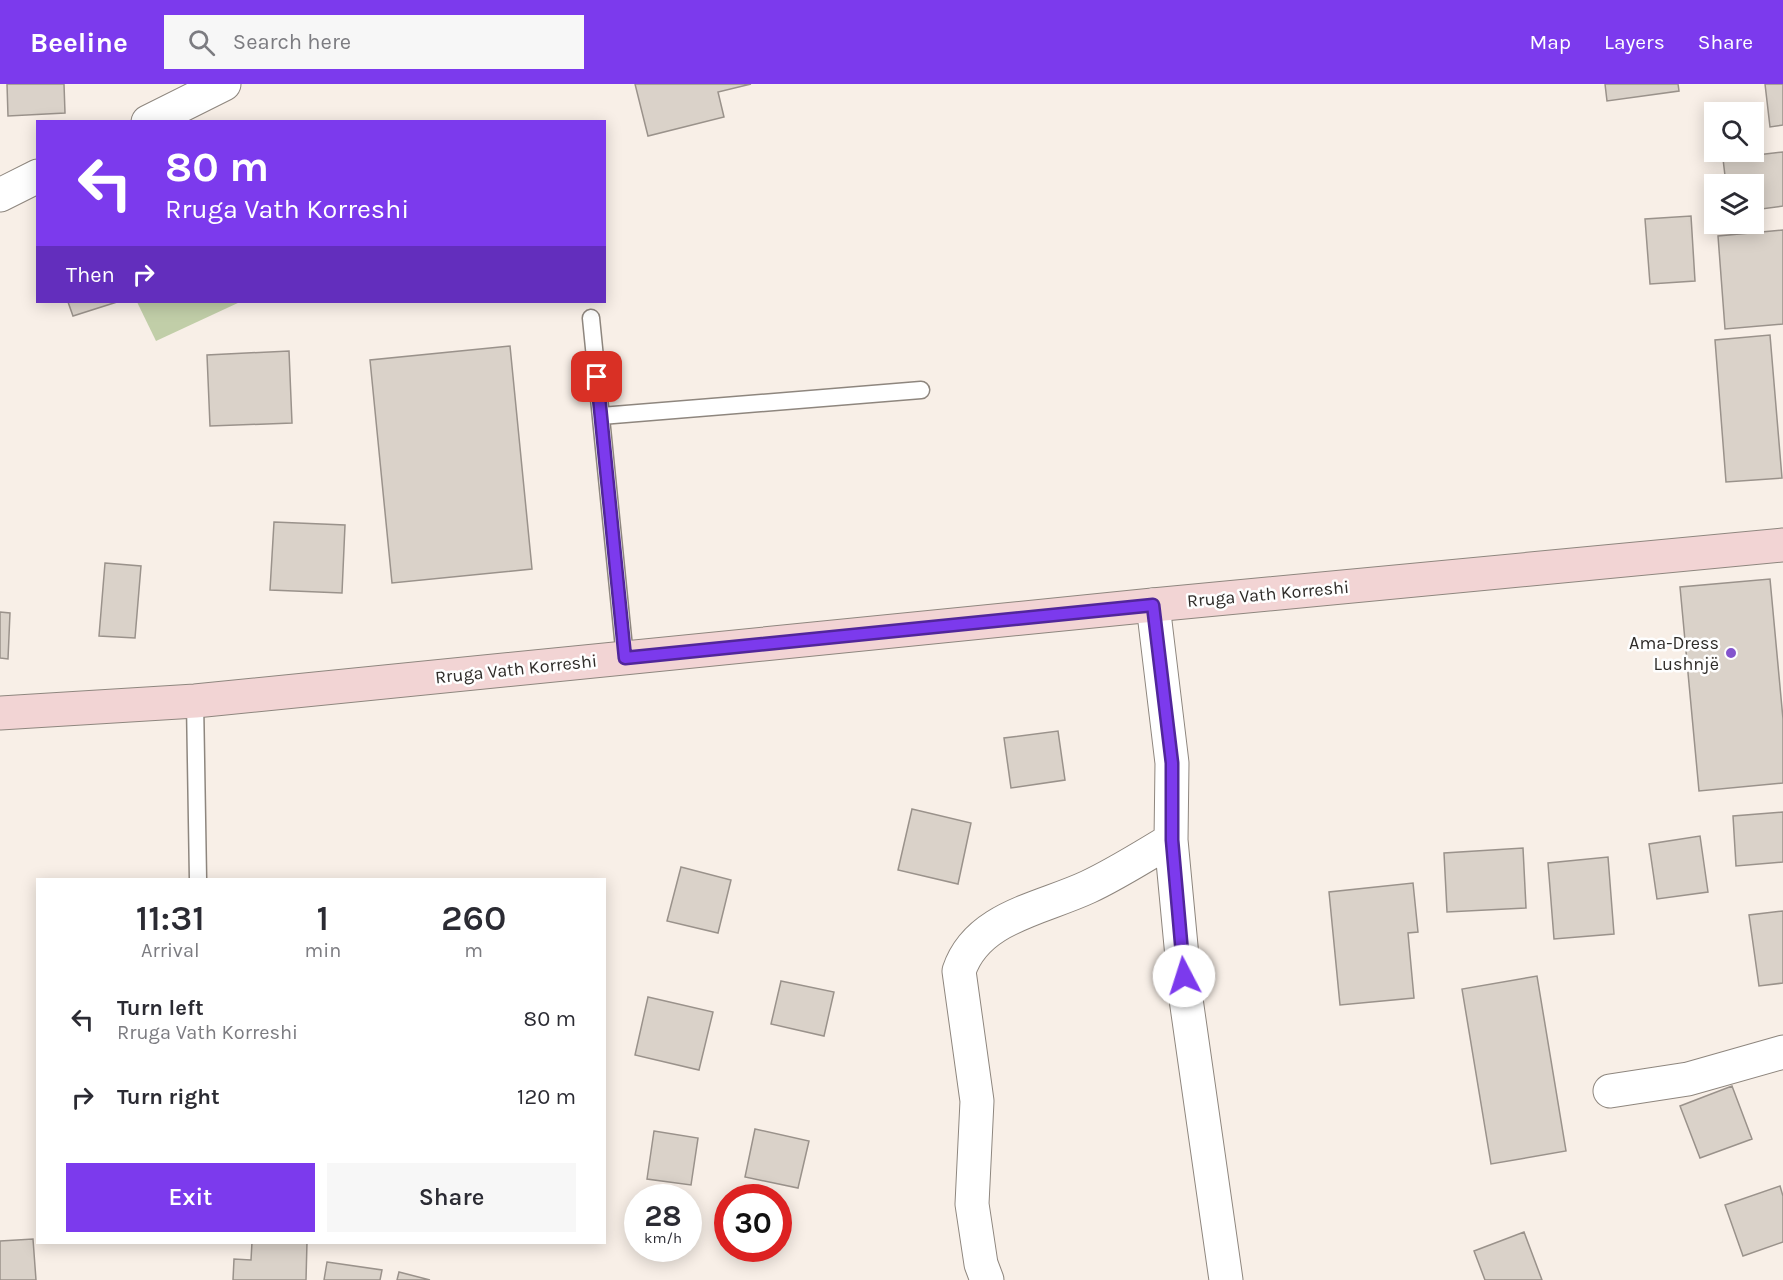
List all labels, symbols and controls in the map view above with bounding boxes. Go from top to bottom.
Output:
search box [164,15,584,69]
text: Beeline [30,26,128,59]
icon: search [185,26,218,59]
text: Search here [233,29,351,55]
text: Map [1529,30,1571,54]
text: Layers [1604,30,1665,54]
text: Share [1698,30,1753,54]
map controls [1704,102,1764,234]
button: search [1704,102,1764,162]
text: 80 m [165,142,269,192]
icon: left [66,144,144,222]
button: layers [1704,174,1764,234]
text: Rruga Vath Korreshi [165,193,409,225]
icon: right [127,258,160,291]
text: Then [66,262,115,288]
pin [571,351,622,402]
icon: arrive [580,360,613,393]
street label: Rruga Vath Korreshi [1186,576,1350,612]
place label: Ama-Dress Lushnjë [1629,632,1719,675]
marker: Ama-Dress Lushnjë [1724,646,1738,660]
street label: Rruga Vath Korreshi [434,650,598,688]
text: 11:31 [136,897,205,939]
text: 1 [317,897,329,939]
text: 260 [441,897,506,939]
text: Arrival [141,939,200,962]
text: min [304,939,341,962]
text: m [464,939,483,962]
position arrow [1152,944,1216,1008]
text: Turn left [117,995,204,1021]
icon: left [66,1003,99,1036]
text: 80 m [524,1006,576,1032]
text: Rruga Vath Korreshi [117,1021,298,1044]
icon: right [66,1081,99,1114]
text: Turn right [117,1084,220,1110]
text: 120 m [517,1084,576,1110]
button: Exit [66,1163,315,1232]
button: Share [327,1163,576,1232]
speed limit sign: 30 [714,1184,792,1262]
text: 28 [644,1198,682,1234]
text: km/h [644,1229,682,1247]

